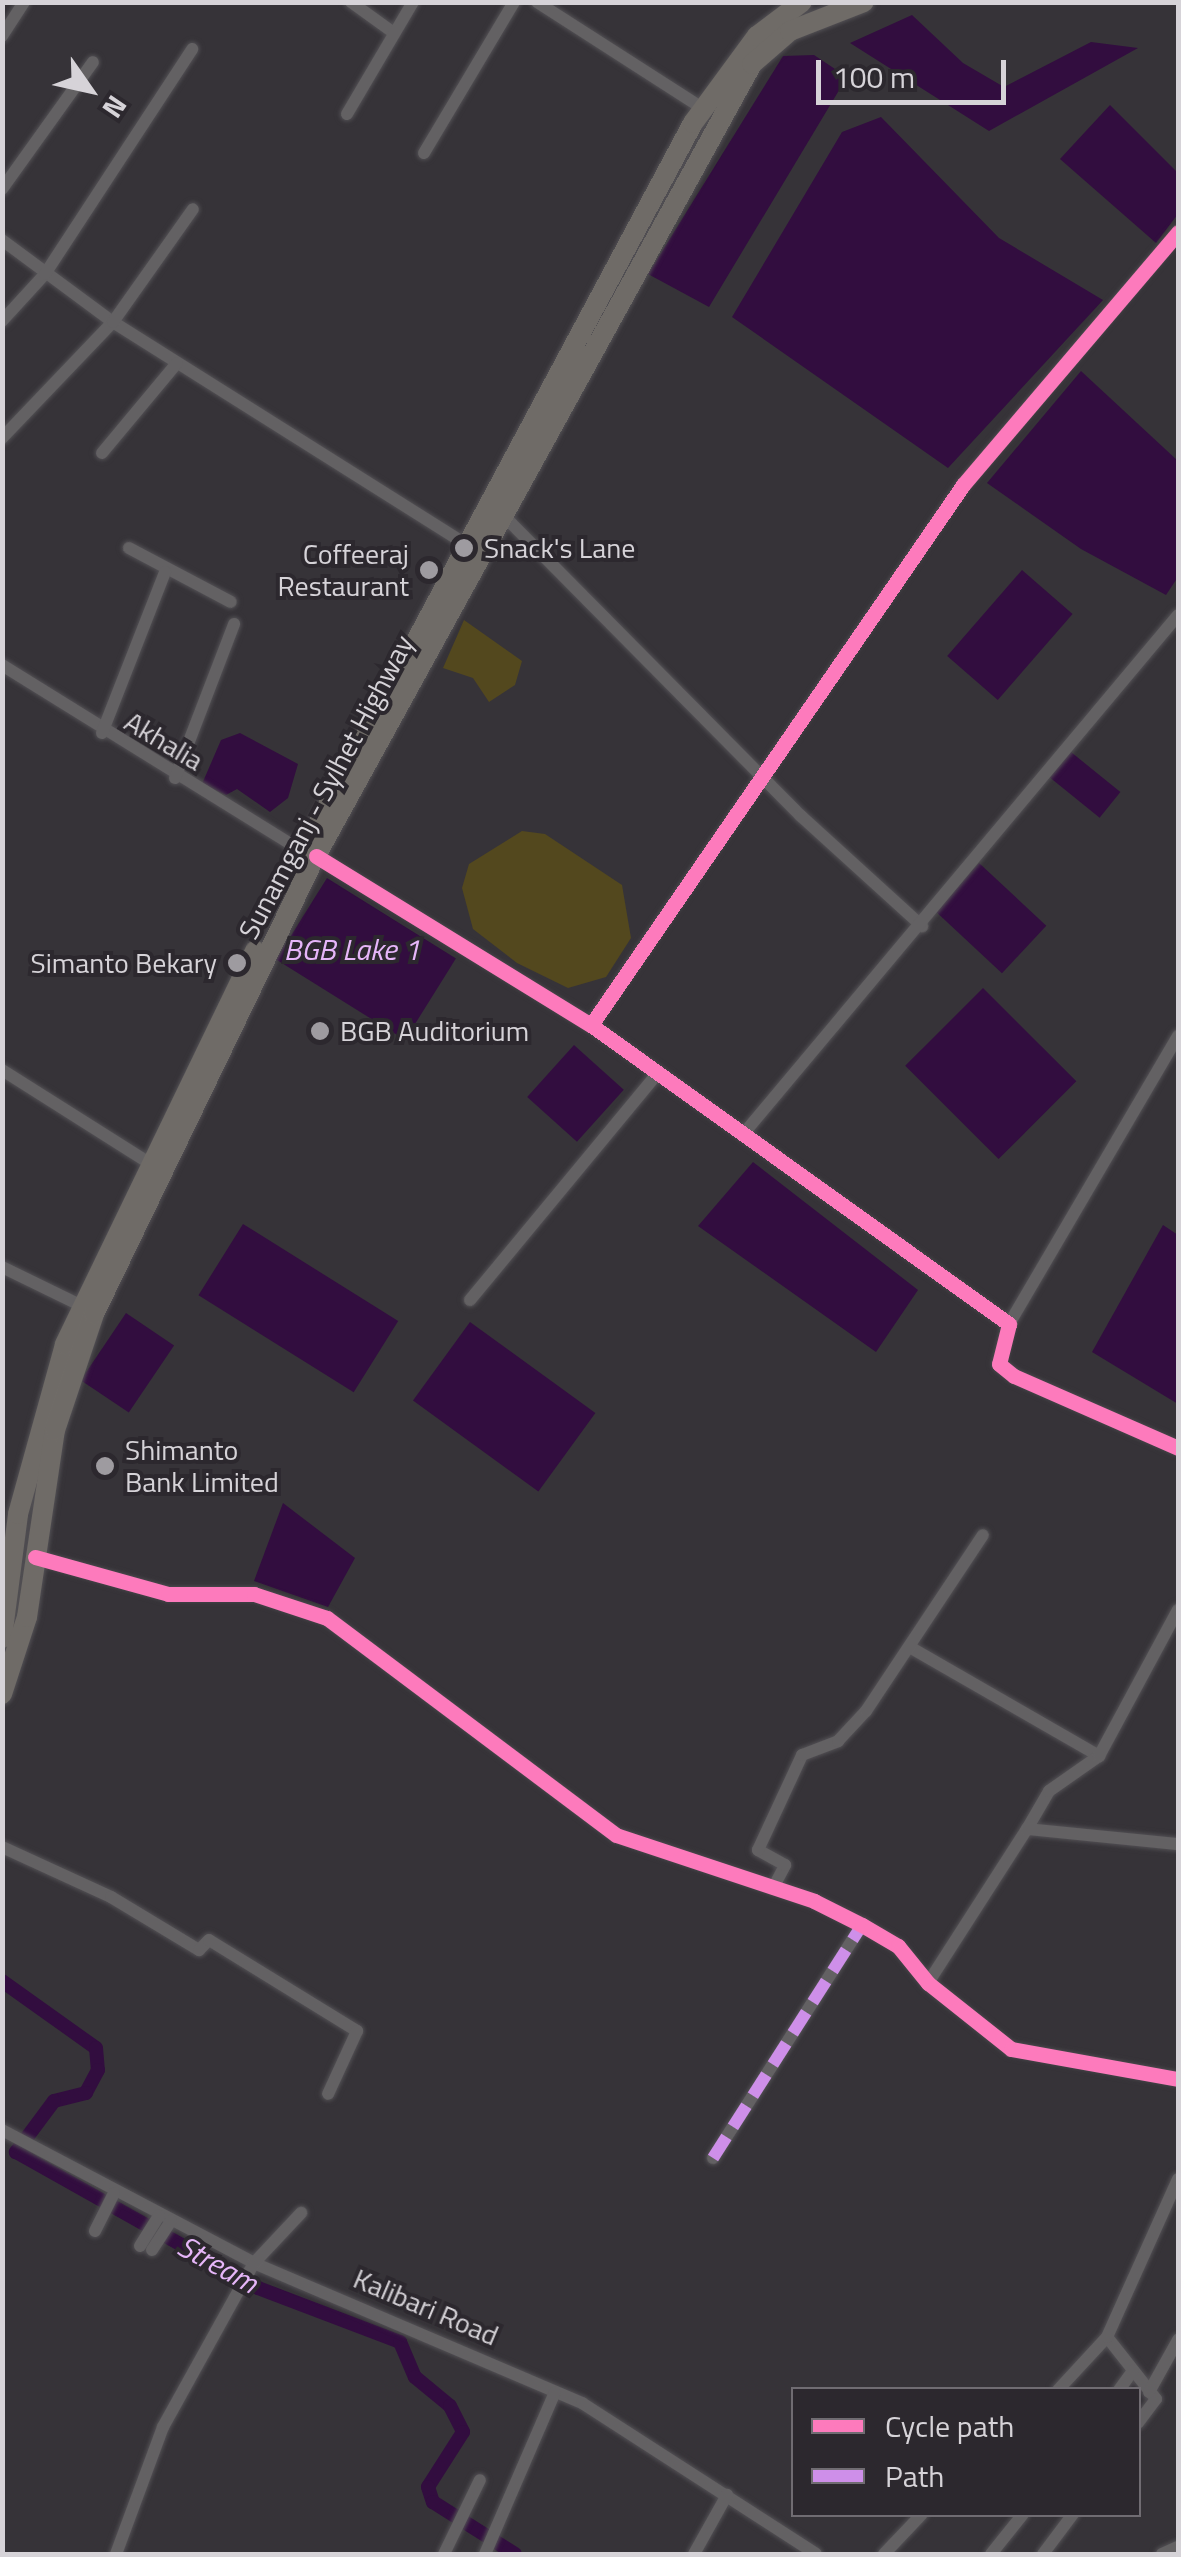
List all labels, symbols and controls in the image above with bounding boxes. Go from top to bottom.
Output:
north arrow [40,40,140,140]
scale bar [821,40,1011,102]
text: 100 m [833,54,915,100]
text: N [92,87,139,127]
place label: Snack's Lane [484,531,635,565]
place label: Coffeeraj Restaurant [278,537,409,603]
marker: Snack's Lane [453,537,475,559]
marker: Coffeeraj Restaurant [418,559,440,581]
street label: Sunamganj - Sylhet Highway [231,629,421,945]
street label: Akhalia [119,705,209,777]
water label: BGB Lake 1 [284,931,420,967]
place label: Simanto Bekary [31,946,217,980]
marker: Simanto Bekary [226,952,248,974]
place label: BGB Auditorium [340,1014,529,1048]
marker: BGB Auditorium [309,1020,331,1042]
place label: Shimanto Bank Limited [125,1433,279,1499]
marker: Shimanto Bank Limited [94,1455,116,1477]
water label: Stream [172,2228,264,2300]
street label: Kalibari Road [349,2261,503,2353]
legend [791,2387,1141,2517]
text: Cycle path [885,2403,1014,2449]
text: Path [885,2453,944,2499]

